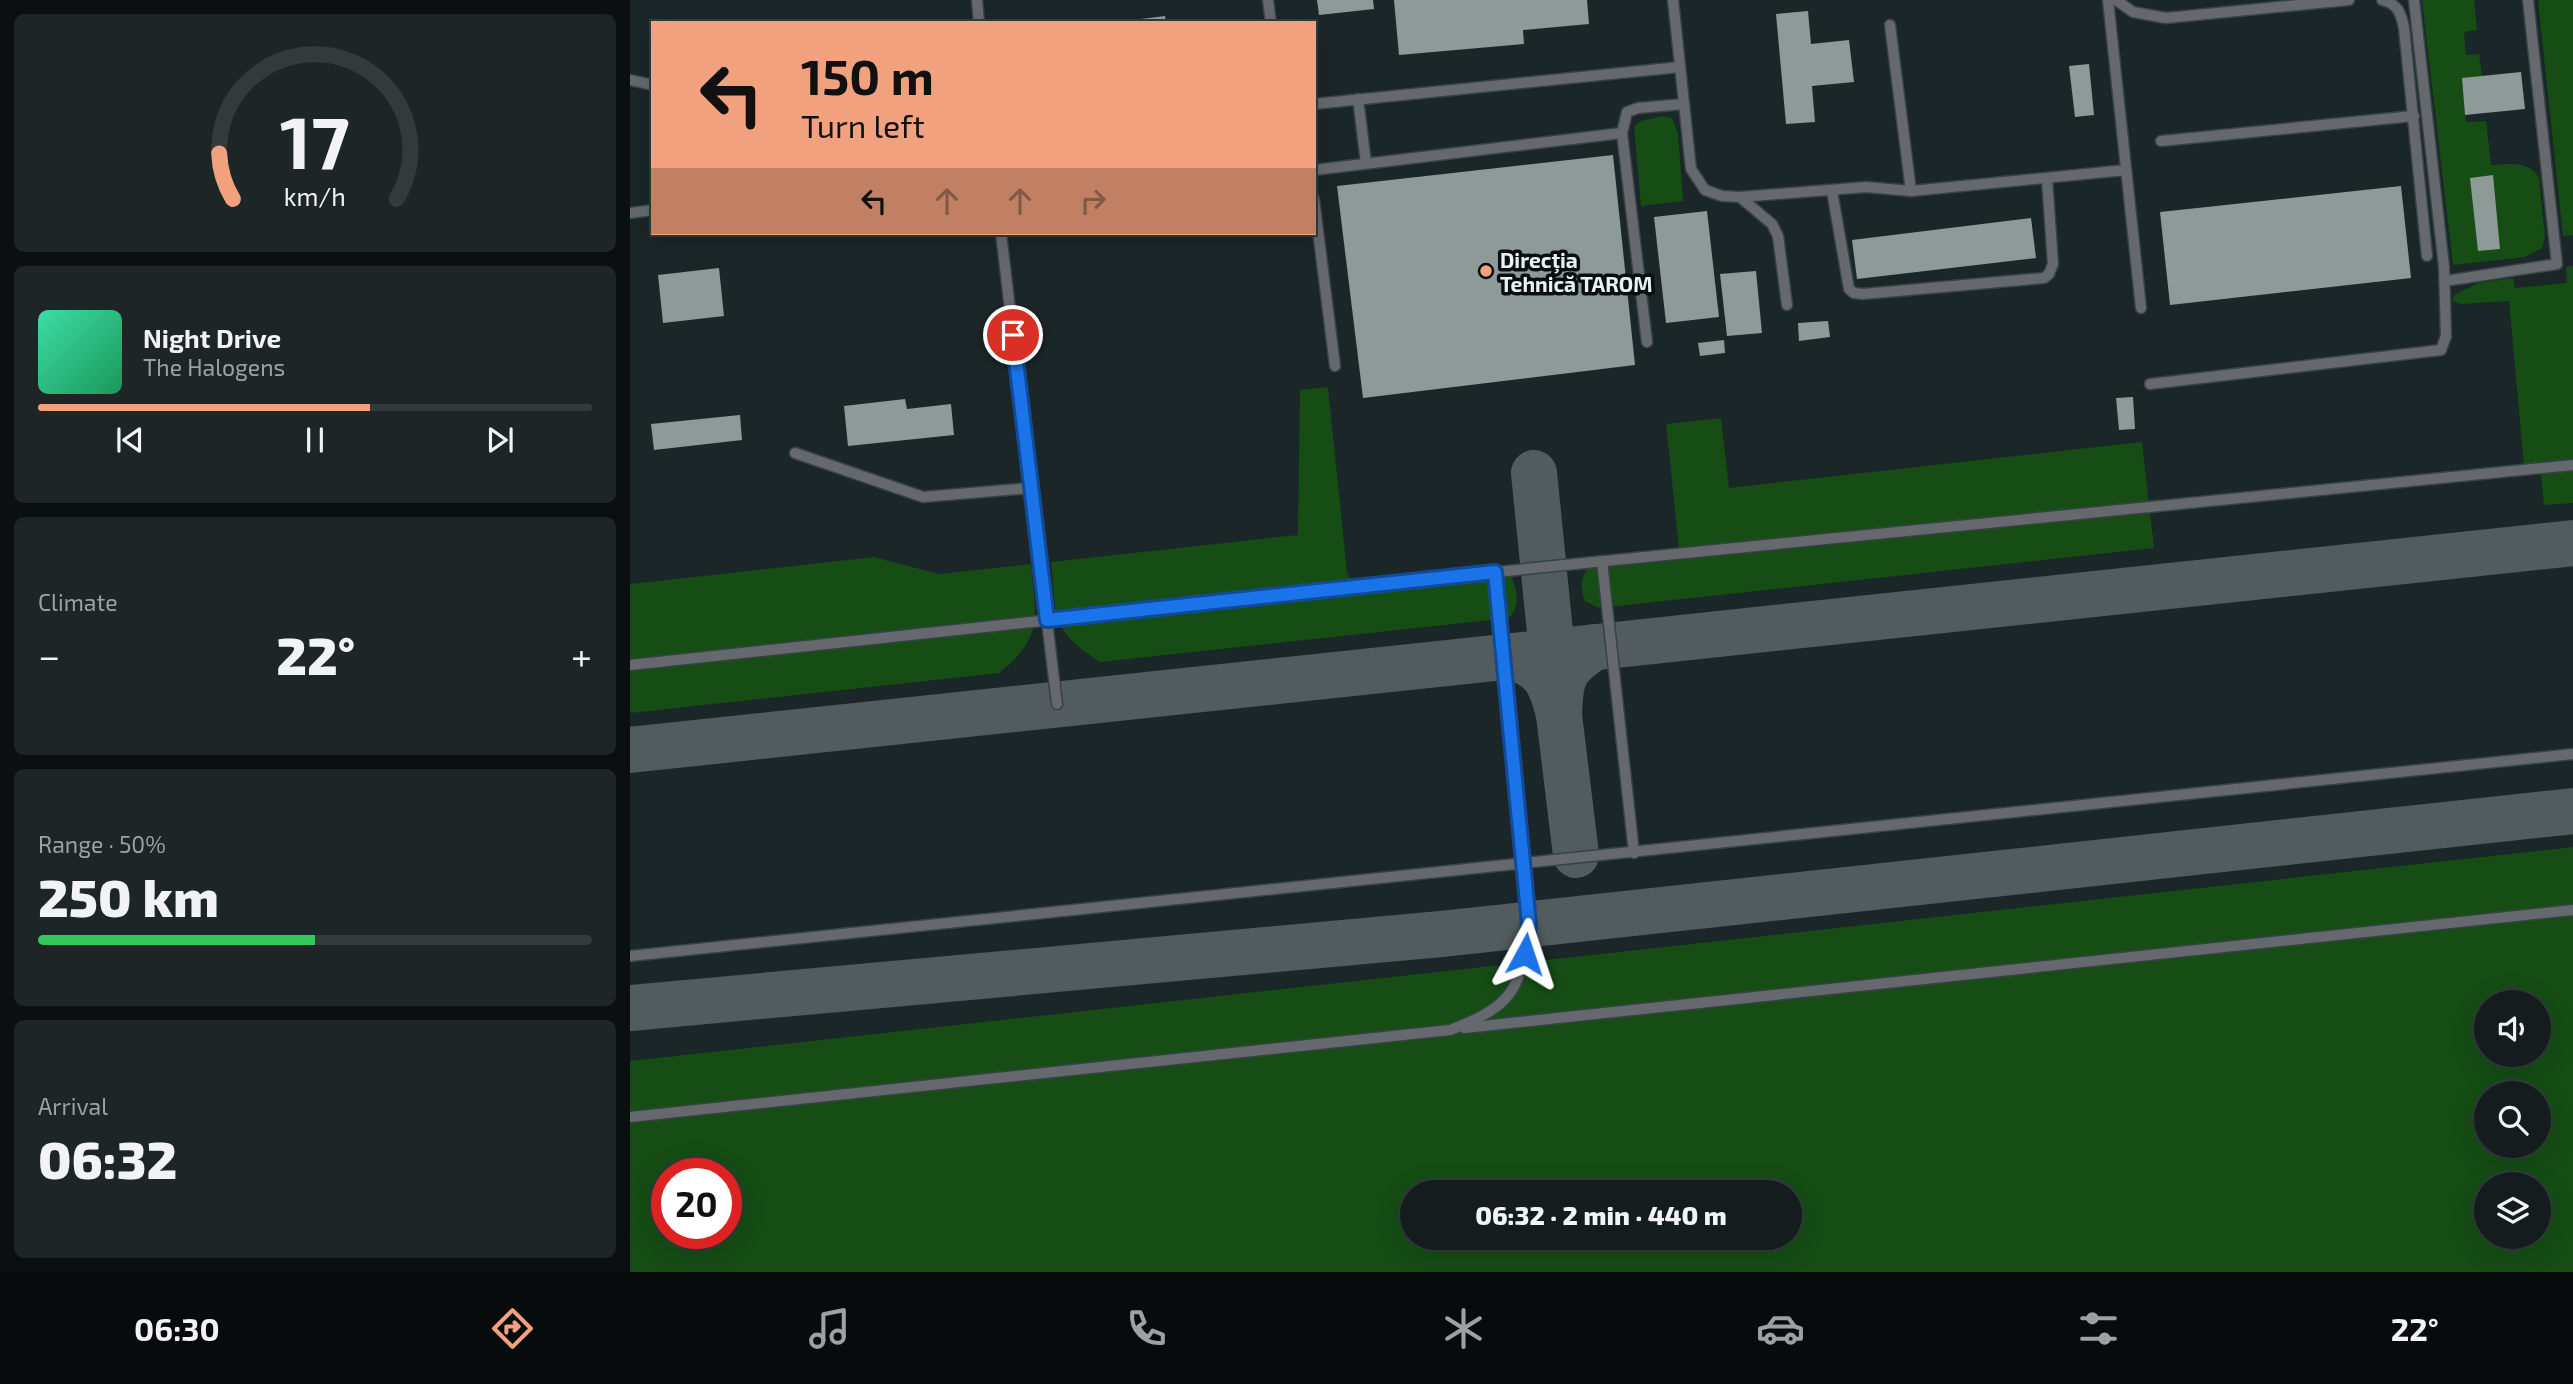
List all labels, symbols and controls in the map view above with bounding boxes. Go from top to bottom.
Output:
text: 150 m [801,46,934,105]
icon: left [686,49,777,140]
text: 17 [280,96,350,184]
text: Turn left [801,106,925,144]
text: km/h [284,181,346,211]
icon: left [855,182,893,220]
icon: ahead [928,182,966,220]
icon: ahead [1001,182,1039,220]
icon: right [1074,182,1112,220]
place label: Direcţia Tehnică TAROM [1500,247,1652,296]
marker: Direcţia Tehnică TAROM [1478,263,1494,279]
pin [983,305,1043,365]
icon: arrive [994,316,1032,354]
text: Night Drive [143,322,281,353]
text: The Halogens [143,353,285,381]
icon: previous [111,421,149,459]
icon: pause [296,421,334,459]
icon: next [481,421,519,459]
text: Climate [38,588,118,616]
text: 22° [276,623,355,685]
text: − [38,632,60,678]
text: + [571,632,592,678]
text: Range · 50% [38,830,166,858]
text: 250 km [38,865,219,927]
position arrow [1488,917,1562,991]
map controls [2474,990,2551,1249]
button: sound [2474,990,2551,1067]
button: search [2474,1081,2551,1158]
text: Arrival [38,1092,108,1120]
text: 06:32 [38,1127,177,1189]
speed limit sign: 20 [651,1158,742,1249]
button: layers [2474,1172,2551,1249]
text: 06:32 · 2 min · 440 m [1475,1199,1727,1230]
icon: directions [488,1304,537,1353]
icon: music [805,1304,854,1353]
icon: phone [1122,1304,1171,1353]
icon: climate [1439,1304,1488,1353]
icon: car [1756,1304,1805,1353]
icon: filters [2074,1304,2123,1353]
text: 06:30 [134,1309,220,1347]
text: 22° [2391,1309,2439,1347]

